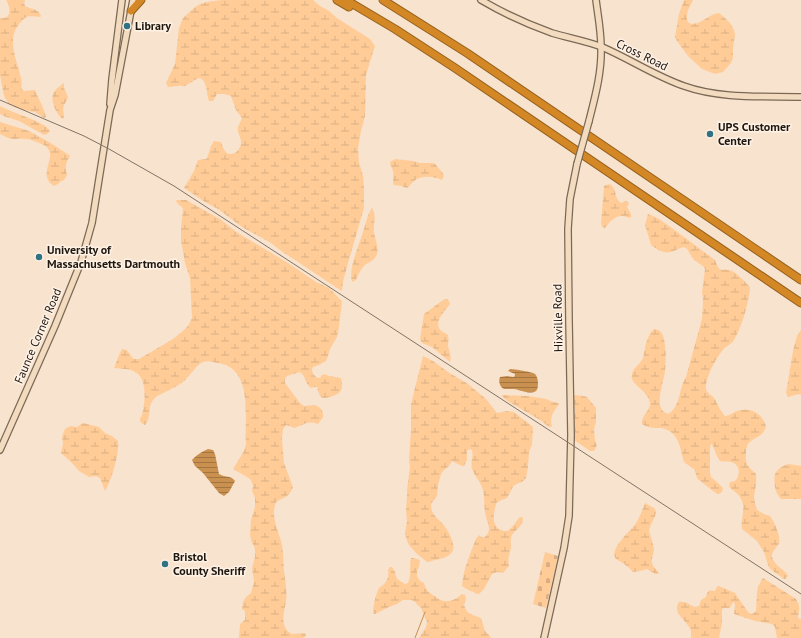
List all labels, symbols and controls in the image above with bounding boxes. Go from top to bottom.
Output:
place label: Library [135,18,171,33]
marker: Library [122,21,132,31]
street label: Cross Road [614,36,671,74]
place label: UPS Customer Center [718,119,791,148]
marker: UPS Customer Center [705,129,715,139]
place label: University of Massachusetts Dartmouth [47,242,180,271]
marker: University of Massachusetts Dartmouth [34,252,44,262]
street label: Hixville Road [549,284,566,352]
street label: Faunce Corner Road [11,286,64,386]
place label: Bristol County Sheriff [173,549,246,578]
marker: Bristol County Sheriff [160,559,170,569]

